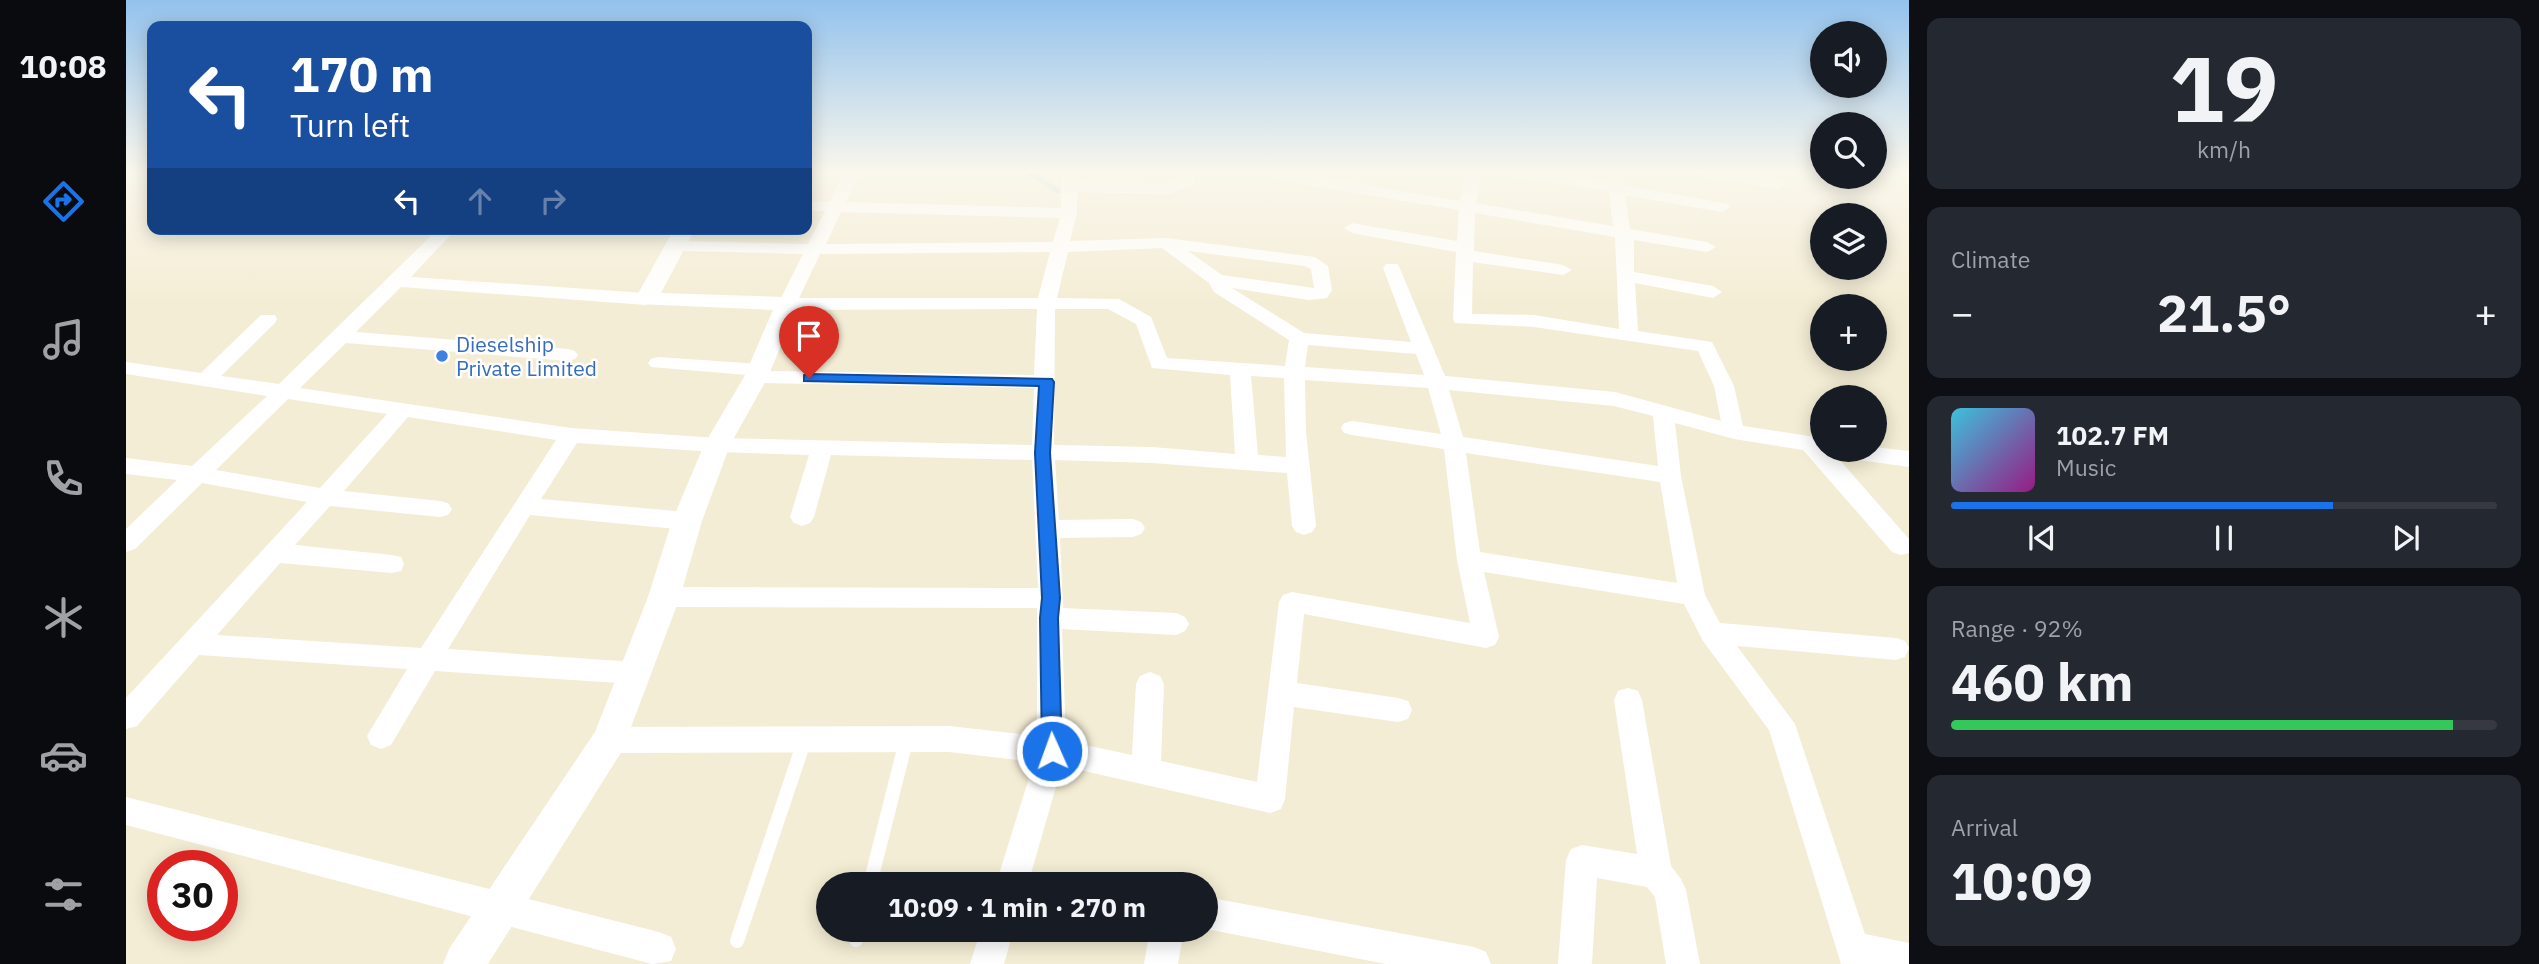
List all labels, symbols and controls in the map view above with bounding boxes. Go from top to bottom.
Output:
map controls [1810,21,1887,462]
button: sound [1810,21,1887,98]
text: 19 [2169,29,2279,147]
text: 170 m [290,42,434,105]
text: 10:08 [19,45,107,87]
icon: left [175,49,266,140]
text: Turn left [290,104,410,146]
button: search [1810,112,1887,189]
text: km/h [2197,134,2251,164]
icon: directions [39,177,88,226]
icon: left [388,182,426,220]
icon: ahead [461,182,499,220]
icon: right [534,182,572,220]
button: layers [1810,203,1887,280]
text: Climate [1951,244,2030,274]
text: 21.5° [2157,279,2291,346]
text: − [1951,288,1974,337]
text: + [2474,288,2497,337]
button: + [1810,294,1887,371]
pin [779,306,839,378]
icon: music [39,315,88,364]
icon: arrive [790,317,828,355]
place label: Dieselship Private Limited [456,330,597,382]
marker: Dieselship Private Limited [434,348,450,364]
button: − [1810,385,1887,462]
text: 102.7 FM [2056,418,2169,452]
text: Music [2056,452,2116,482]
icon: phone [39,454,88,503]
icon: previous [2023,519,2061,557]
icon: pause [2205,519,2243,557]
icon: next [2387,519,2425,557]
icon: climate [39,593,88,642]
text: Range · 92% [1951,613,2083,643]
text: 460 km [1951,648,2133,715]
position arrow [1015,714,1089,788]
icon: car [39,731,88,780]
text: Arrival [1951,812,2018,842]
text: 10:09 [1951,847,2093,914]
speed limit sign: 30 [147,850,238,941]
icon: filters [39,870,88,919]
text: 10:09 · 1 min · 270 m [888,890,1146,924]

